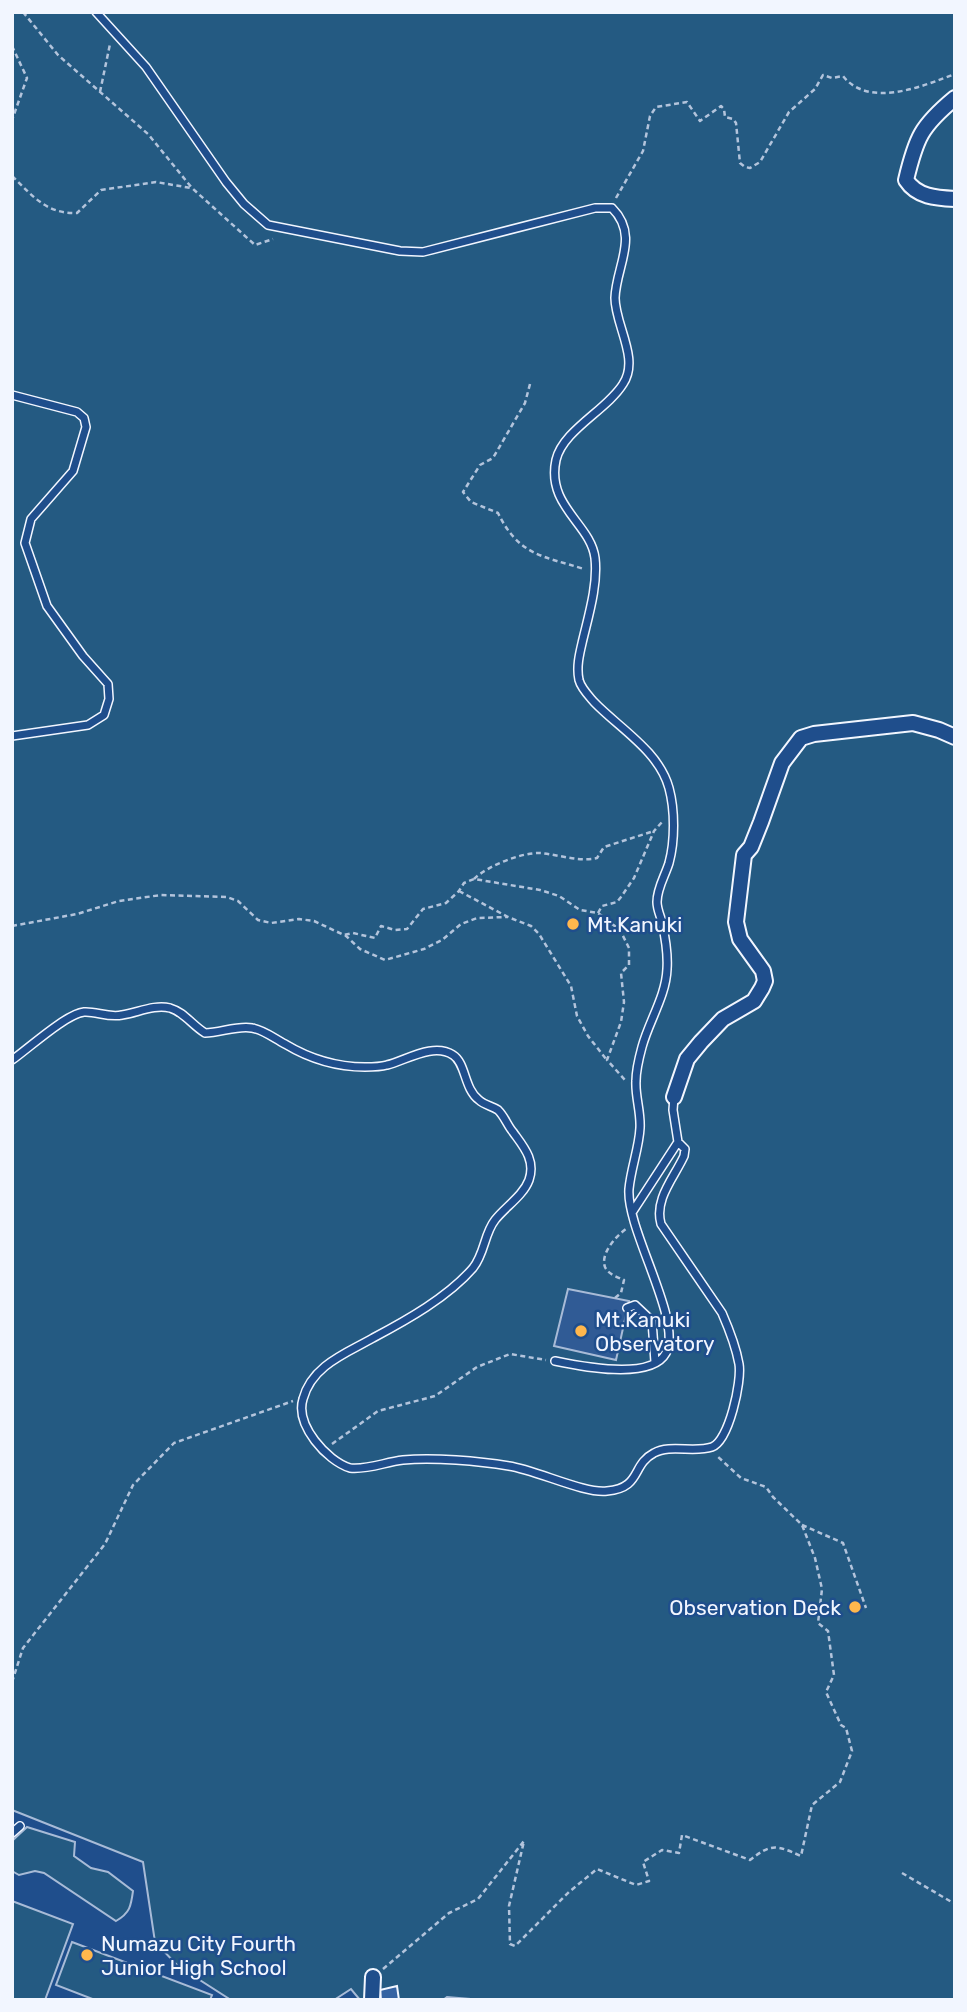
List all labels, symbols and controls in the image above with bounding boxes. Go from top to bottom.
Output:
place label: Mt.Kanuki [587,912,682,937]
marker: Mt.Kanuki [565,916,581,932]
place label: Mt.Kanuki Observatory [595,1307,715,1356]
marker: Mt.Kanuki Observatory [573,1323,589,1339]
place label: Observation Deck [669,1595,841,1620]
marker: Observation Deck [847,1599,863,1615]
place label: Numazu City Fourth Junior High School [101,1931,296,1980]
marker: Numazu City Fourth Junior High School [79,1947,95,1963]

